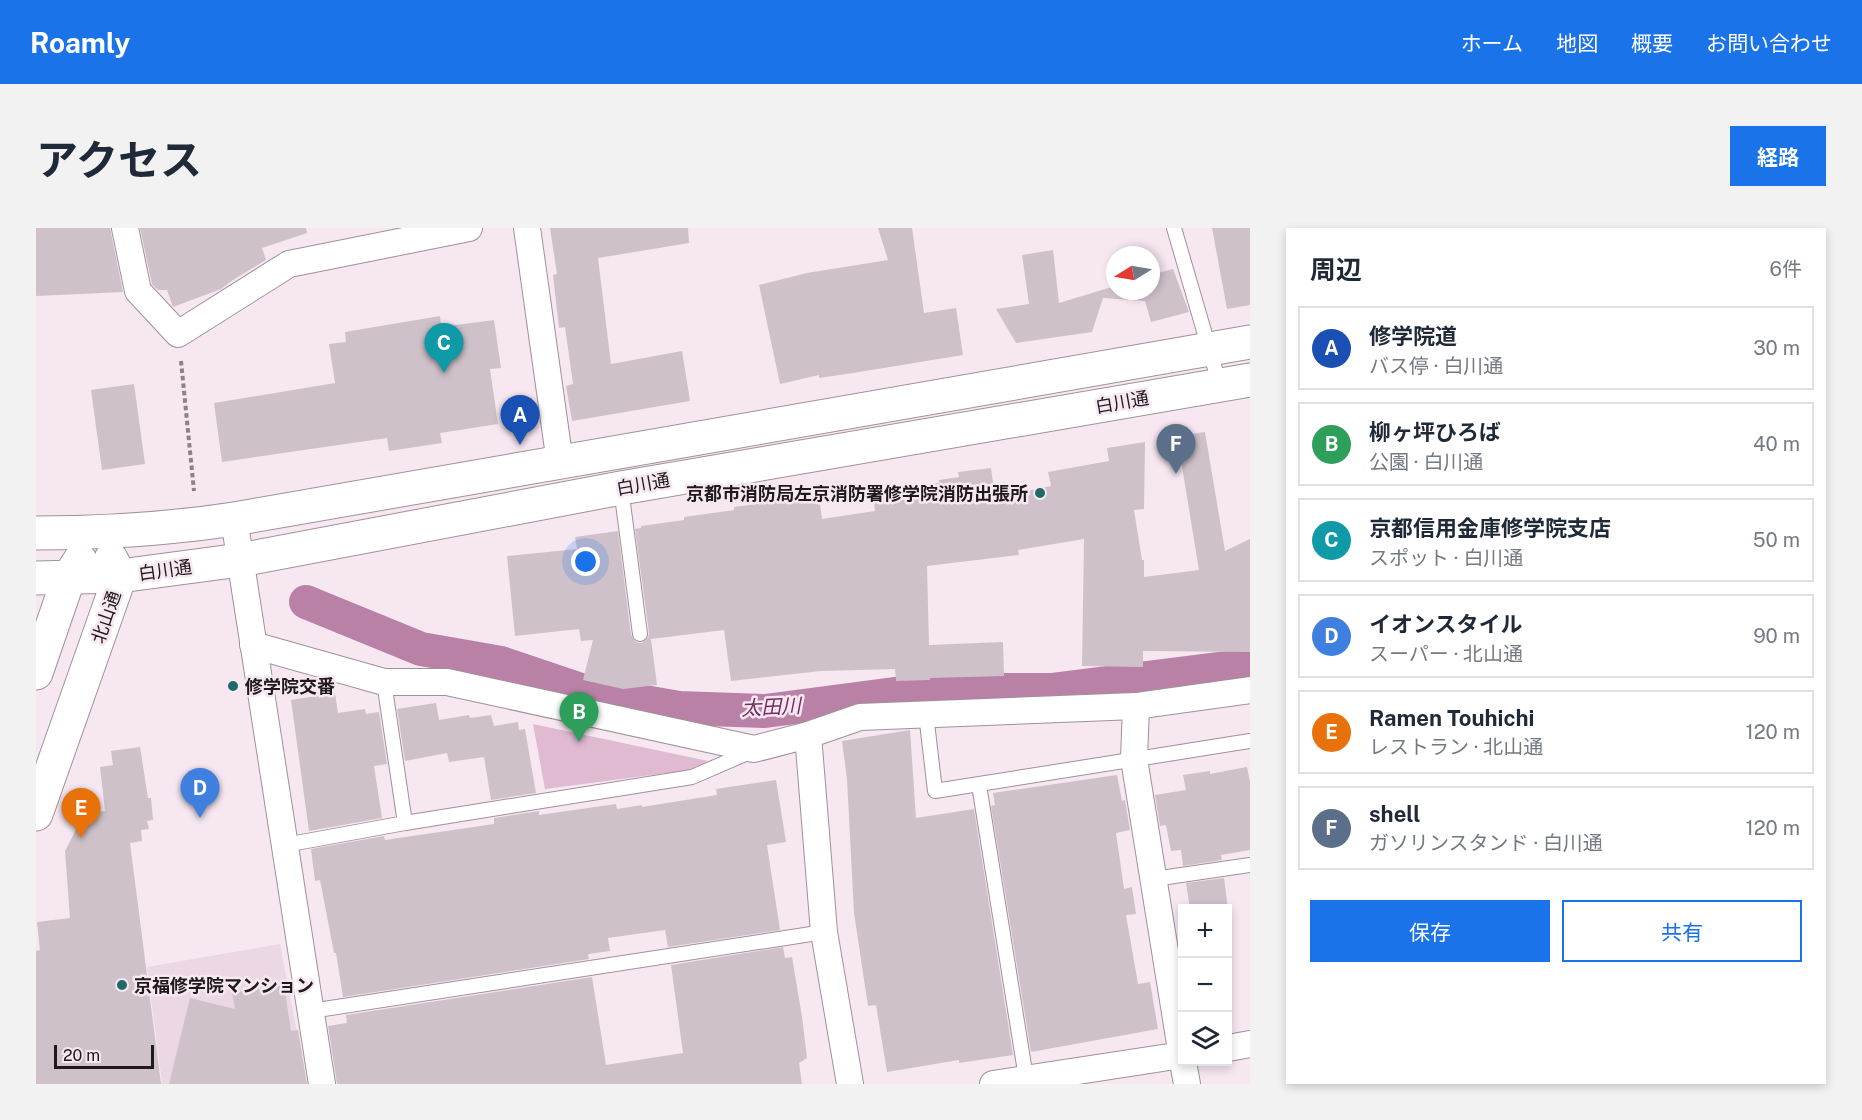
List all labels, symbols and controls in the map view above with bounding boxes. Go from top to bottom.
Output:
text: Roamly [30,26,130,59]
text: ホーム [1461,31,1523,56]
text: 地図 [1556,31,1598,56]
text: 概要 [1631,31,1673,56]
text: お問い合わせ [1706,31,1832,56]
button: 経路 [1730,126,1826,186]
text: アクセス [36,135,202,184]
north arrow [1106,246,1160,300]
text: 周辺 [1310,254,1362,285]
text: 6件 [1770,257,1802,281]
text: 修学院道 [1369,323,1457,349]
pin: C [424,324,464,373]
text: A [1324,336,1339,360]
text: 30 m [1753,336,1800,360]
text: バス停 · 白川通 [1369,354,1503,378]
street label: 白川通 [1094,387,1150,417]
pin: A [500,396,540,445]
text: 柳ヶ坪ひろば [1369,419,1501,445]
pin: F [1156,424,1196,474]
text: B [1325,432,1338,456]
text: 40 m [1753,432,1800,456]
text: 公園 · 白川通 [1369,450,1483,474]
street label: 白川通 [615,469,671,499]
place label: 京都市消防局左京消防署修学院消防出張所 [686,483,1028,504]
marker: 京都市消防局左京消防署修学院消防出張所 [1033,486,1047,500]
text: 京都信用金庫修学院支店 [1369,515,1611,541]
text: C [1324,528,1339,552]
text: 50 m [1753,528,1800,552]
text: スポット · 白川通 [1369,546,1523,570]
your location [571,547,600,576]
street label: 白川通 [137,556,193,584]
street label: 北山通 [87,588,125,646]
text: イオンスタイル [1369,611,1523,637]
text: D [1324,624,1339,648]
text: 90 m [1753,624,1800,648]
text: スーパー · 北山通 [1369,642,1523,666]
place label: 修学院交番 [244,676,335,697]
marker: 修学院交番 [226,679,240,693]
pin: B [560,692,598,742]
water label: 太田川 [740,693,804,721]
text: Ramen Touhichi [1369,705,1534,731]
text: E [1325,720,1338,744]
text: 120 m [1746,720,1800,744]
text: レストラン · 北山通 [1369,735,1543,759]
pin: D [180,768,220,818]
pin: E [62,788,100,838]
text: shell [1369,801,1420,827]
text: F [1325,816,1338,840]
text: 120 m [1746,816,1800,840]
text: ガソリンスタンド · 白川通 [1369,831,1603,855]
button: 保存 [1310,900,1550,962]
button: 共有 [1562,900,1802,962]
map controls [1178,904,1232,1066]
button: + [1178,904,1232,958]
button: − [1178,958,1232,1012]
place label: 京福修学院マンション [134,975,314,996]
marker: 京福修学院マンション [115,978,129,992]
button: layers [1178,1012,1232,1066]
scale bar [54,1042,154,1070]
text: 20 m [63,1046,100,1065]

